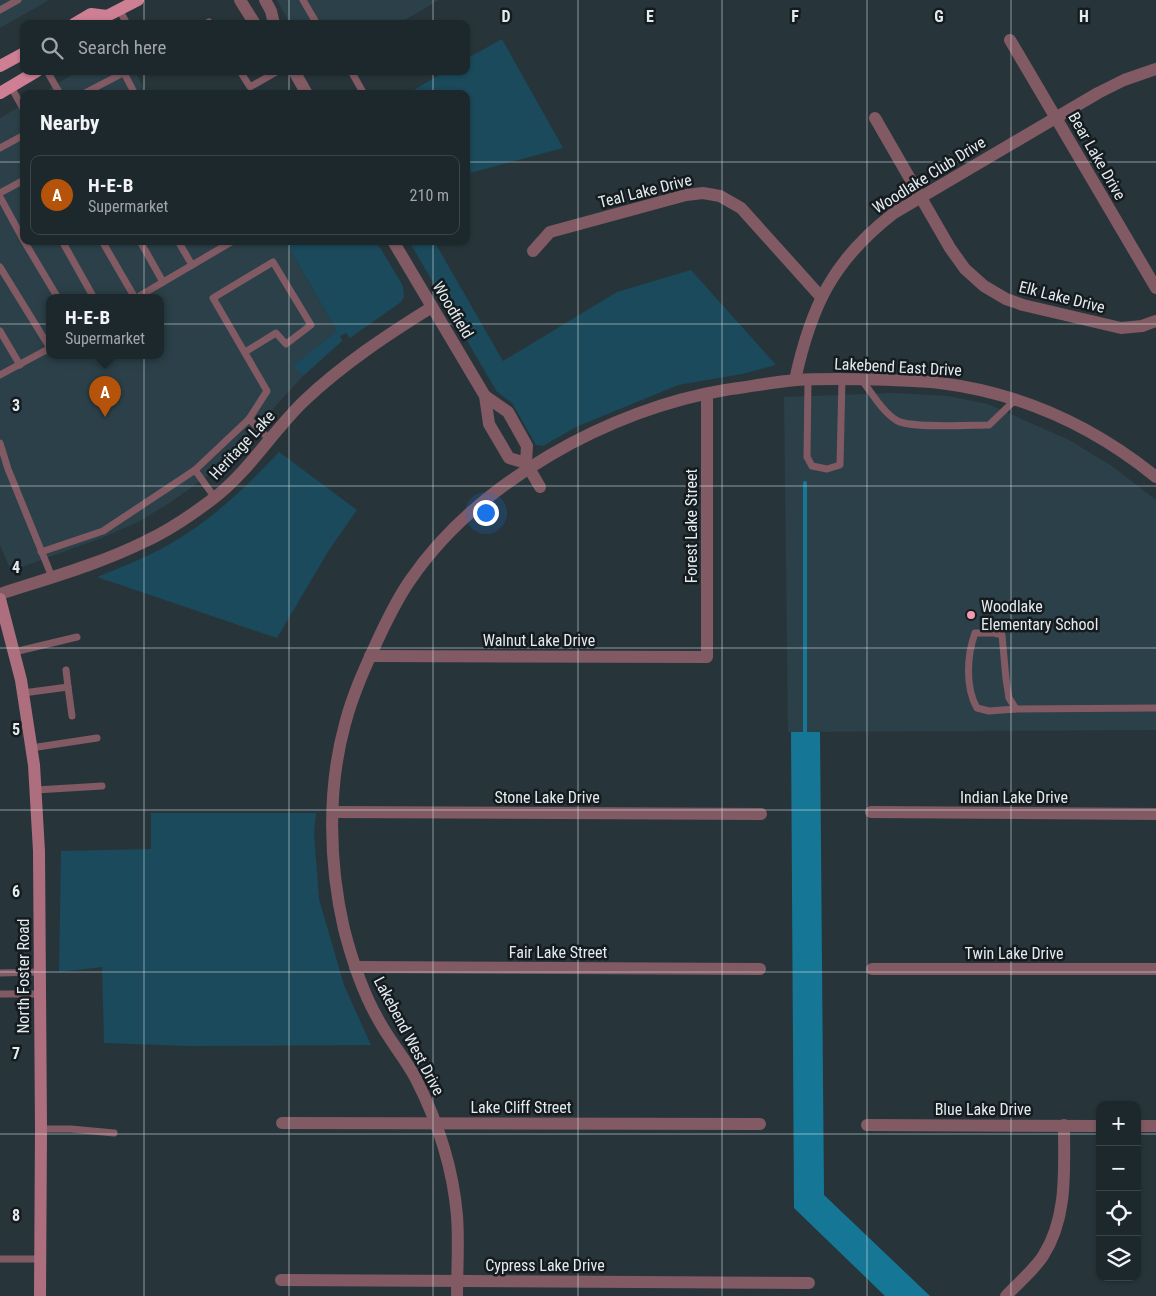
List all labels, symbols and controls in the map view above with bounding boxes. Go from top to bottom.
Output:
text: D [501,7,511,26]
text: E [646,7,654,26]
text: F [791,7,799,26]
text: G [934,7,944,26]
text: H [1079,7,1089,26]
search box [20,20,470,75]
icon: search [38,34,66,62]
text: Search here [78,36,166,59]
street label: Bear Lake Drive [1064,109,1130,203]
text: Nearby [40,111,99,135]
street label: Woodlake Club Drive [869,133,989,217]
street label: Teal Lake Drive [596,170,694,212]
text: H-E-B [88,174,133,197]
text: A [52,186,62,205]
text: 210 m [410,186,449,205]
text: Supermarket [88,197,168,216]
street label: Elk Lake Drive [1017,277,1107,317]
street label: Woodfield [429,278,477,342]
popup [46,294,164,359]
text: H-E-B [65,306,110,329]
text: Supermarket [65,329,145,348]
street label: Lakebend East Drive [834,354,962,380]
pin: A [89,376,121,417]
text: 3 [12,396,20,415]
street label: Heritage Lake [205,407,279,483]
street label: Forest Lake Street [682,468,701,583]
your location [473,500,499,526]
text: 4 [12,558,20,577]
place label: Woodlake Elementary School [981,597,1098,634]
marker: Woodlake Elementary School [965,609,977,621]
street label: Walnut Lake Drive [483,631,595,650]
text: 5 [12,720,20,739]
street label: Stone Lake Drive [494,788,600,807]
street label: Indian Lake Drive [960,788,1068,807]
text: 6 [12,882,20,901]
street label: North Foster Road [14,918,33,1034]
street label: Fair Lake Street [509,943,607,962]
street label: Twin Lake Drive [965,944,1063,963]
street label: Lakebend West Drive [370,973,448,1099]
text: 7 [12,1044,20,1063]
street label: Lake Cliff Street [470,1098,572,1117]
street label: Blue Lake Drive [935,1100,1031,1119]
map controls [1096,1101,1141,1281]
button: + [1096,1101,1141,1146]
button: − [1096,1146,1141,1191]
button: locate [1096,1191,1141,1236]
text: 8 [12,1206,20,1225]
button: layers [1096,1236,1141,1281]
street label: Cypress Lake Drive [485,1256,605,1275]

